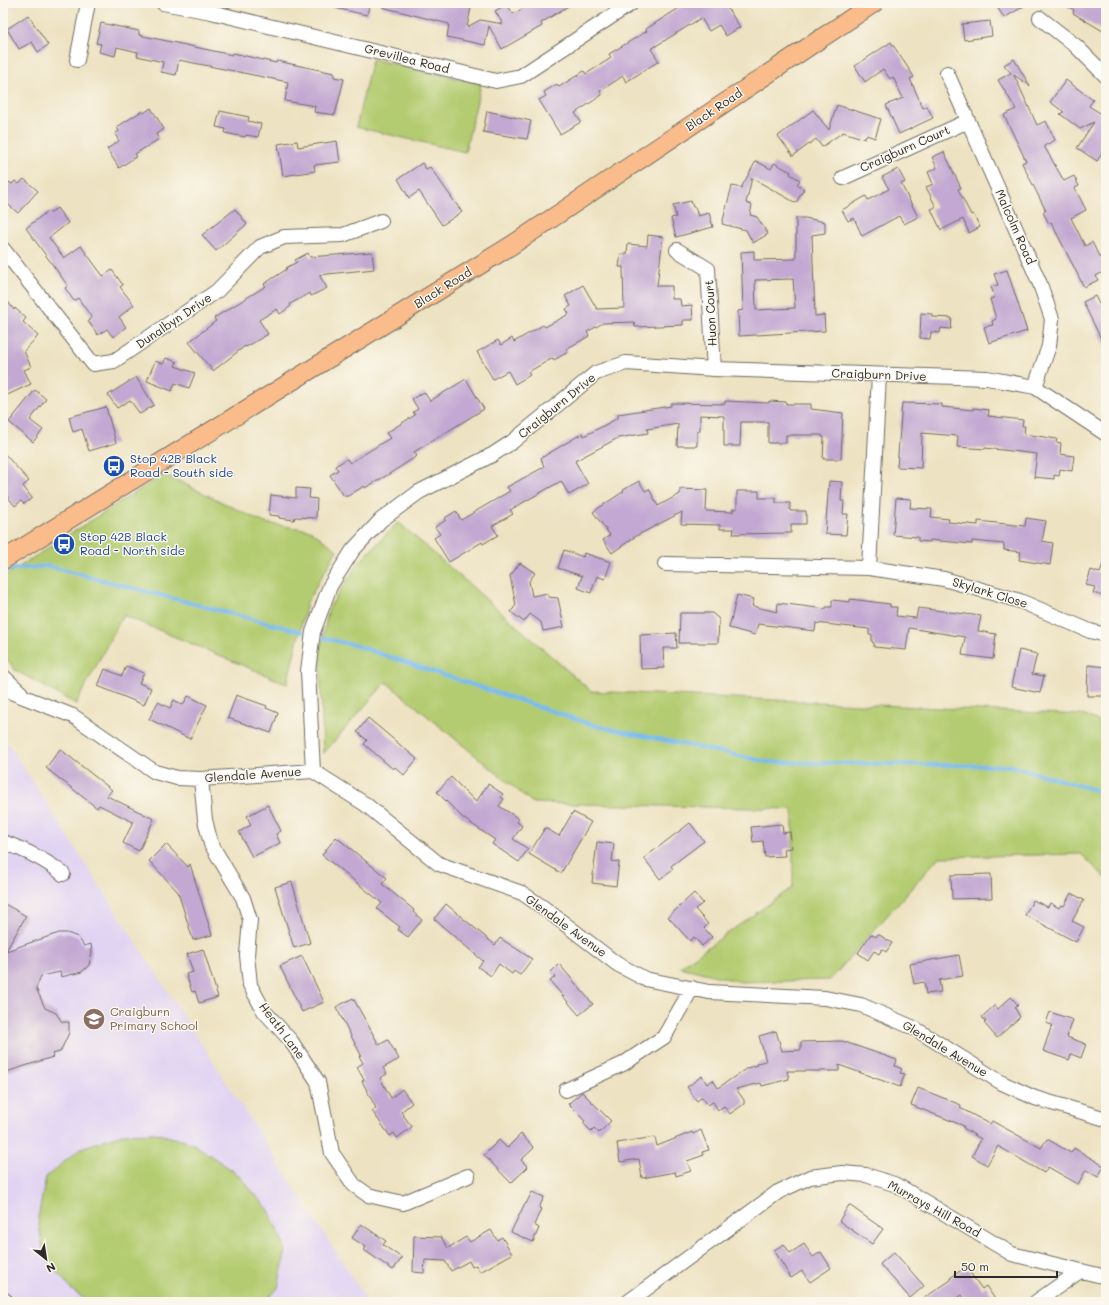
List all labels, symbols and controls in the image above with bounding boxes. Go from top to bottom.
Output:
street label: Grevillea Road [363,40,452,76]
street label: Black Road [682,84,745,134]
street label: Craigburn Court [857,121,952,175]
street label: Malcolm Road [992,187,1040,267]
street label: Black Road [411,263,475,311]
street label: Huon Court [700,280,720,347]
street label: Dunalbyn Drive [132,289,214,351]
street label: Craigburn Drive [831,364,927,384]
street label: Craigburn Drive [514,369,598,441]
place label: Stop 42B Black Road - South side [130,450,234,480]
bus stop icon: Stop 42B Black Road - South side [101,453,127,479]
place label: Stop 42B Black Road - North side [80,528,185,558]
bus stop icon: Stop 42B Black Road - North side [51,531,77,557]
street label: Skylark Close [951,573,1030,611]
street label: Glendale Avenue [204,763,302,785]
street label: Glendale Avenue [523,890,610,960]
street label: Heath Lane [256,999,309,1062]
place label: Craigburn Primary School [110,1003,198,1033]
school or university icon: Craigburn Primary School [81,1006,107,1032]
street label: Glendale Avenue [900,1016,991,1080]
street label: Murrays Hill Road [885,1176,984,1240]
north arrow [26,1239,66,1279]
scale bar [955,1253,1057,1279]
text: 50 m [961,1258,989,1274]
text: N [44,1260,59,1277]

